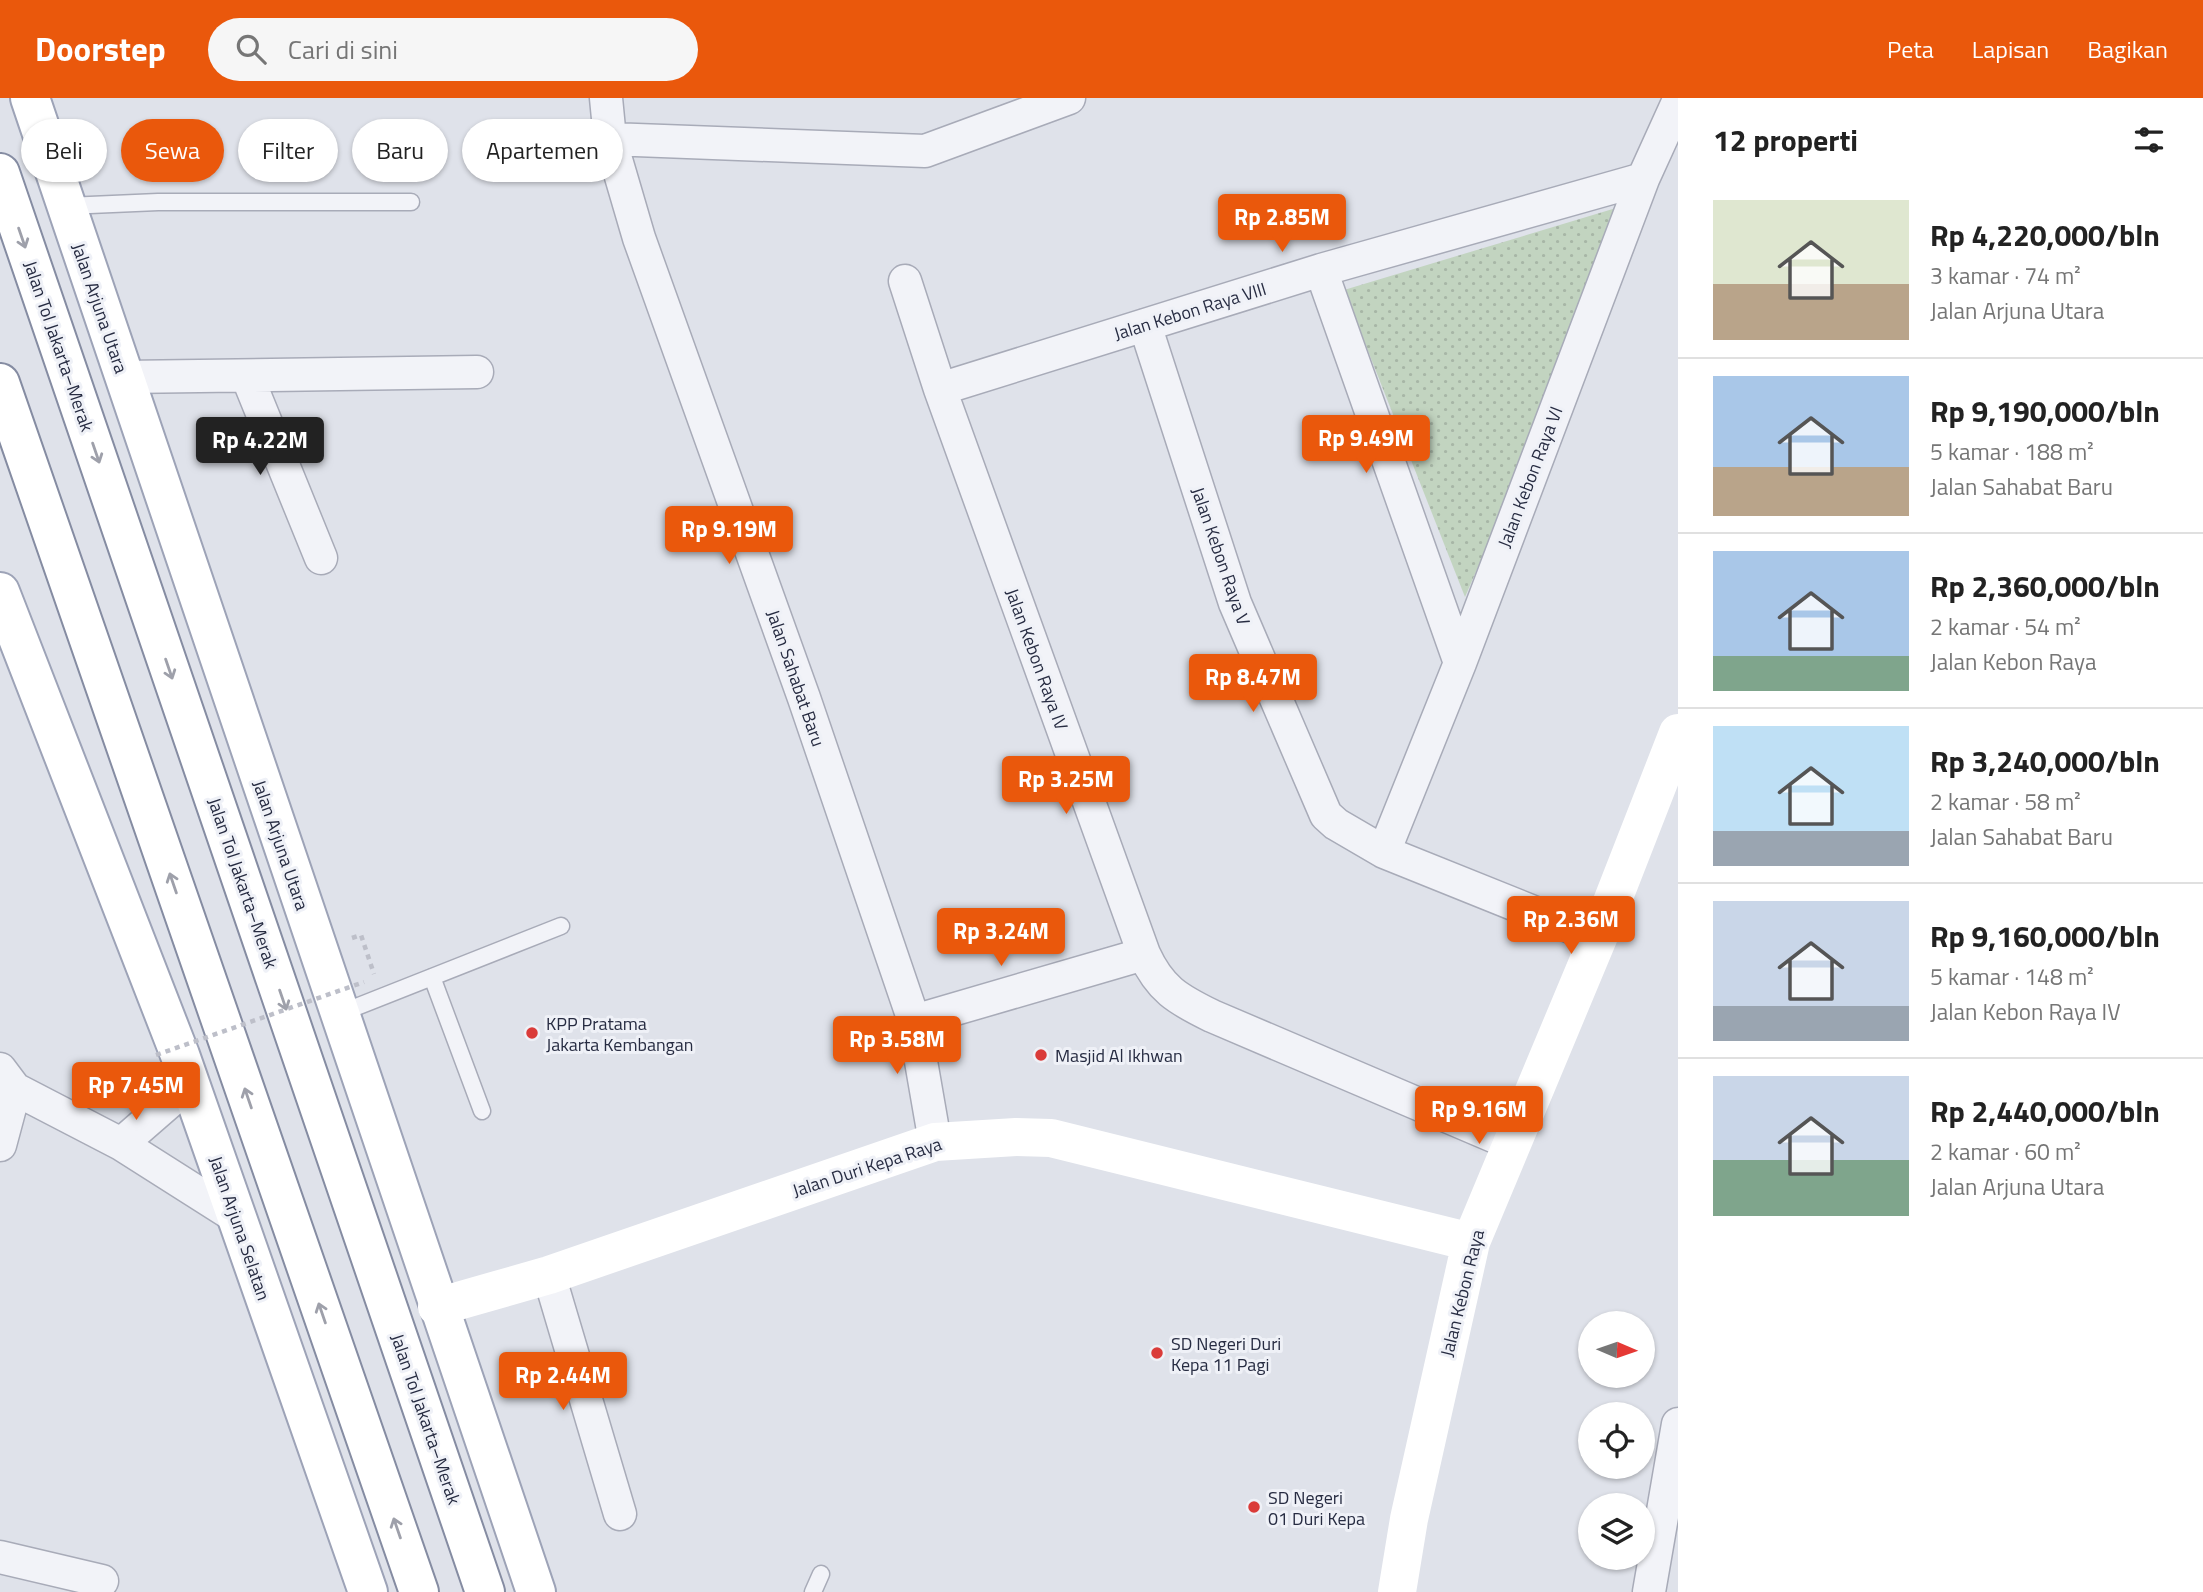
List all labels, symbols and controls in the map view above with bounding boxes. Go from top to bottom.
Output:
search box [208,18,698,81]
text: Doorstep [35,24,166,74]
icon: search [232,30,270,68]
text: Cari di sini [288,30,398,69]
text: Peta [1887,31,1934,67]
text: Lapisan [1972,31,2049,67]
text: Bagikan [2087,31,2168,67]
text: 12 properti [1713,117,1858,163]
chip: Beli [21,119,107,182]
chip: Sewa [121,119,224,182]
chip: Filter [238,119,338,182]
chip: Baru [352,119,448,182]
chip: Apartemen [462,119,623,182]
icon: filters [2130,121,2168,159]
pin: Rp 2.85M [1210,194,1354,254]
text: Rp 2.85M [1234,199,1330,234]
text: Rp 4,220,000/bln [1930,212,2160,258]
one-way arrow [16,227,29,249]
icon: home [1769,228,1853,312]
street label: Jalan Arjuna Utara [65,239,135,377]
street label: Jalan Tol Jakarta–Merak [17,257,101,435]
text: 3 kamar · 74 m² [1930,258,2081,293]
street label: Jalan Kebon Raya VIII [1111,275,1269,347]
text: Jalan Arjuna Utara [1930,293,2104,328]
text: Rp 9,190,000/bln [1930,388,2160,434]
street label: Jalan Kebon Raya VI [1491,403,1569,551]
icon: home [1769,404,1853,488]
pin: Rp 9.49M [1294,416,1438,475]
pin: Rp 4.22M [188,418,332,477]
text: Rp 9.49M [1318,420,1414,455]
text: Rp 4.22M [212,422,308,457]
text: 5 kamar · 188 m² [1930,434,2094,469]
one-way arrow [91,442,103,464]
text: Jalan Sahabat Baru [1930,469,2113,504]
street label: Jalan Kebon Raya V [1185,483,1257,629]
pin: Rp 9.19M [657,506,801,566]
text: Rp 9.19M [681,511,777,546]
text: Rp 2,360,000/bln [1930,563,2160,609]
icon: home [1769,579,1853,663]
street label: Jalan Kebon Raya IV [999,584,1075,734]
street label: Jalan Sahabat Baru [760,606,832,750]
text: 2 kamar · 54 m² [1930,609,2081,644]
text: Jalan Kebon Raya [1930,644,2096,679]
pin: Rp 8.47M [1181,654,1325,714]
one-way arrow [164,657,176,679]
text: Rp 8.47M [1205,659,1301,694]
text: Rp 3,240,000/bln [1930,738,2160,784]
icon: home [1769,754,1853,838]
pin: Rp 3.25M [994,756,1138,816]
text: Rp 3.25M [1018,761,1114,796]
street label: Jalan Arjuna Utara [246,776,316,914]
text: 2 kamar · 58 m² [1930,784,2081,819]
street label: Jalan Tol Jakarta–Merak [201,794,285,972]
text: Jalan Sahabat Baru [1930,819,2113,854]
one-way arrow [166,872,178,894]
pin: Rp 2.36M [1499,896,1643,956]
text: Rp 2.36M [1523,901,1619,936]
pin: Rp 3.24M [929,908,1073,968]
text: Rp 3.24M [953,913,1049,948]
text: Rp 9,160,000/bln [1930,913,2160,959]
icon: home [1769,929,1853,1013]
text: 5 kamar · 148 m² [1930,959,2094,994]
one-way arrow [277,988,290,1010]
text: Jalan Kebon Raya IV [1930,994,2121,1029]
place label: KPP Pratama Jakarta Kembangan [546,1010,694,1058]
pin: Rp 3.58M [825,1016,969,1076]
text: Rp 3.58M [849,1021,945,1056]
marker: KPP Pratama Jakarta Kembangan [524,1025,540,1041]
place label: Masjid Al Ikhwan [1055,1042,1183,1069]
marker: Masjid Al Ikhwan [1033,1047,1049,1063]
pin: Rp 7.45M [64,1062,208,1122]
text: Rp 7.45M [88,1067,184,1102]
pin: Rp 9.16M [1407,1086,1551,1146]
one-way arrow [241,1087,253,1109]
text: Rp 2,440,000/bln [1930,1088,2160,1134]
text: Rp 9.16M [1431,1091,1527,1126]
icon: home [1769,1104,1853,1188]
street label: Jalan Duri Kepa Raya [789,1130,945,1204]
text: 2 kamar · 60 m² [1930,1134,2081,1169]
street label: Jalan Arjuna Selatan [203,1152,277,1304]
text: Jalan Arjuna Utara [1930,1169,2104,1204]
street label: Jalan Kebon Raya [1433,1227,1491,1359]
one-way arrow [315,1302,327,1324]
north arrow [1578,1311,1656,1388]
map controls [1578,1311,1655,1570]
street label: Jalan Tol Jakarta–Merak [384,1330,468,1508]
place label: SD Negeri Duri Kepa 11 Pagi [1171,1330,1281,1378]
marker: SD Negeri Duri Kepa 11 Pagi [1149,1345,1165,1361]
pin: Rp 2.44M [491,1352,635,1412]
text: Rp 2.44M [515,1357,611,1392]
button: locate [1578,1402,1655,1479]
place label: SD Negeri 01 Duri Kepa [1268,1484,1365,1532]
button: layers [1578,1493,1655,1570]
marker: SD Negeri 01 Duri Kepa [1246,1499,1262,1515]
one-way arrow [390,1517,402,1539]

